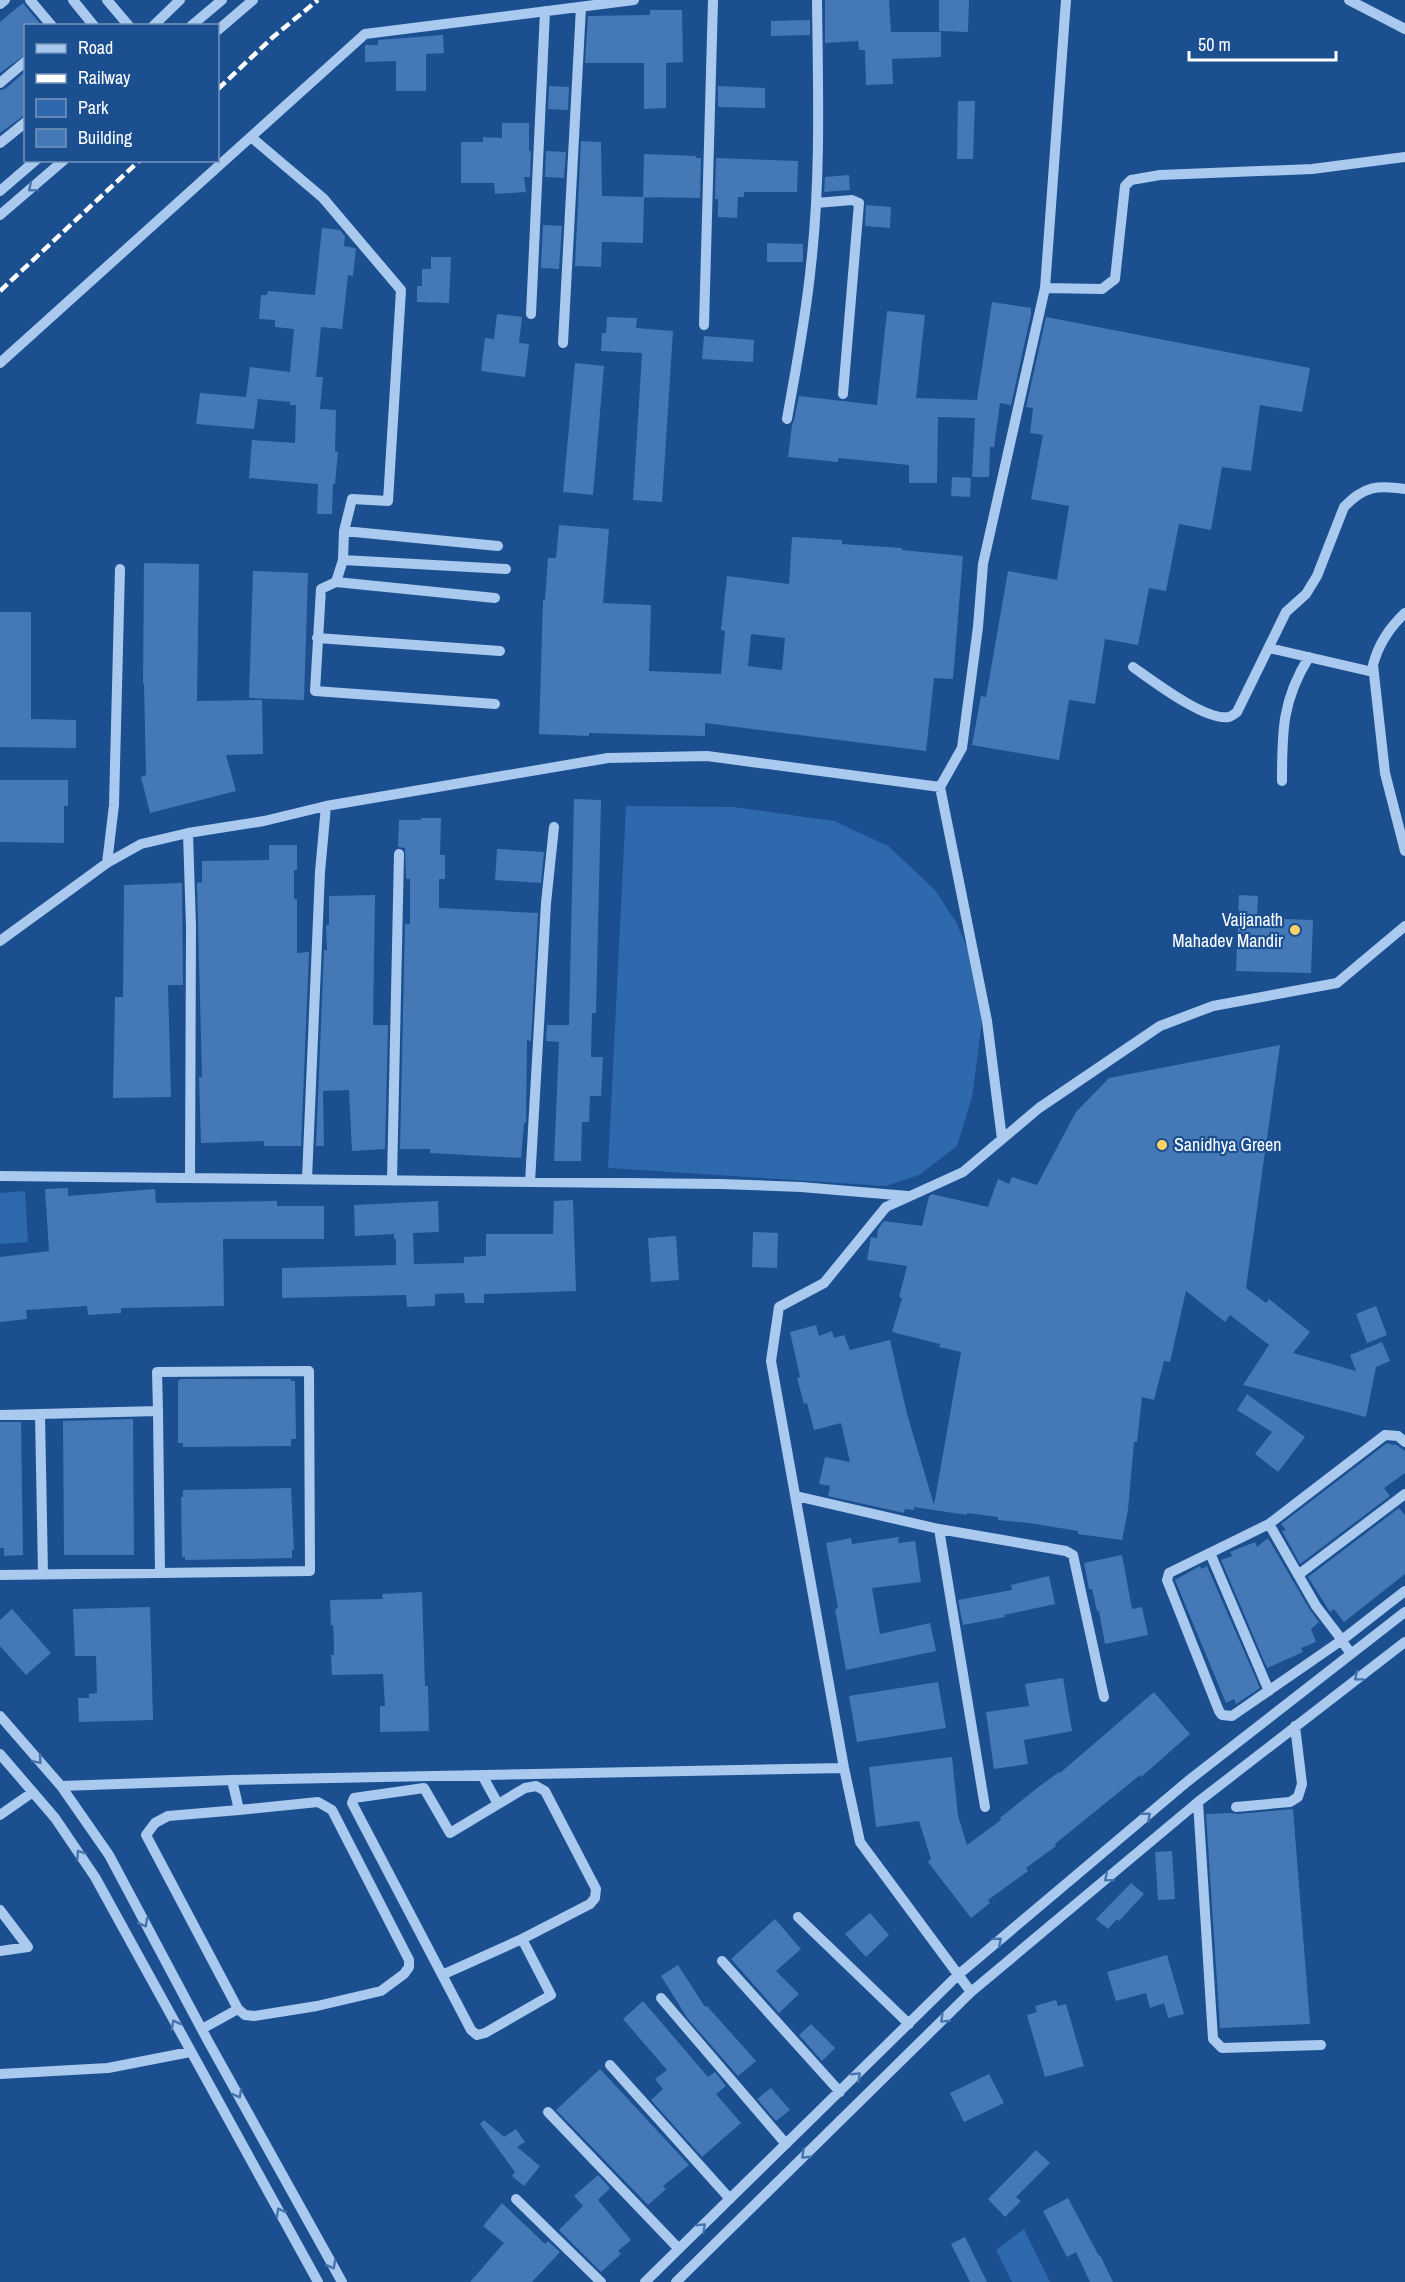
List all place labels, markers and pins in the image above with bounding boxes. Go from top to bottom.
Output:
place label: Vaijanath Mahadev Mandir [1172,907,1283,953]
marker: Vaijanath Mahadev Mandir [1288,923,1302,937]
place label: Sanidhya Green [1174,1132,1282,1157]
marker: Sanidhya Green [1155,1138,1169,1152]

